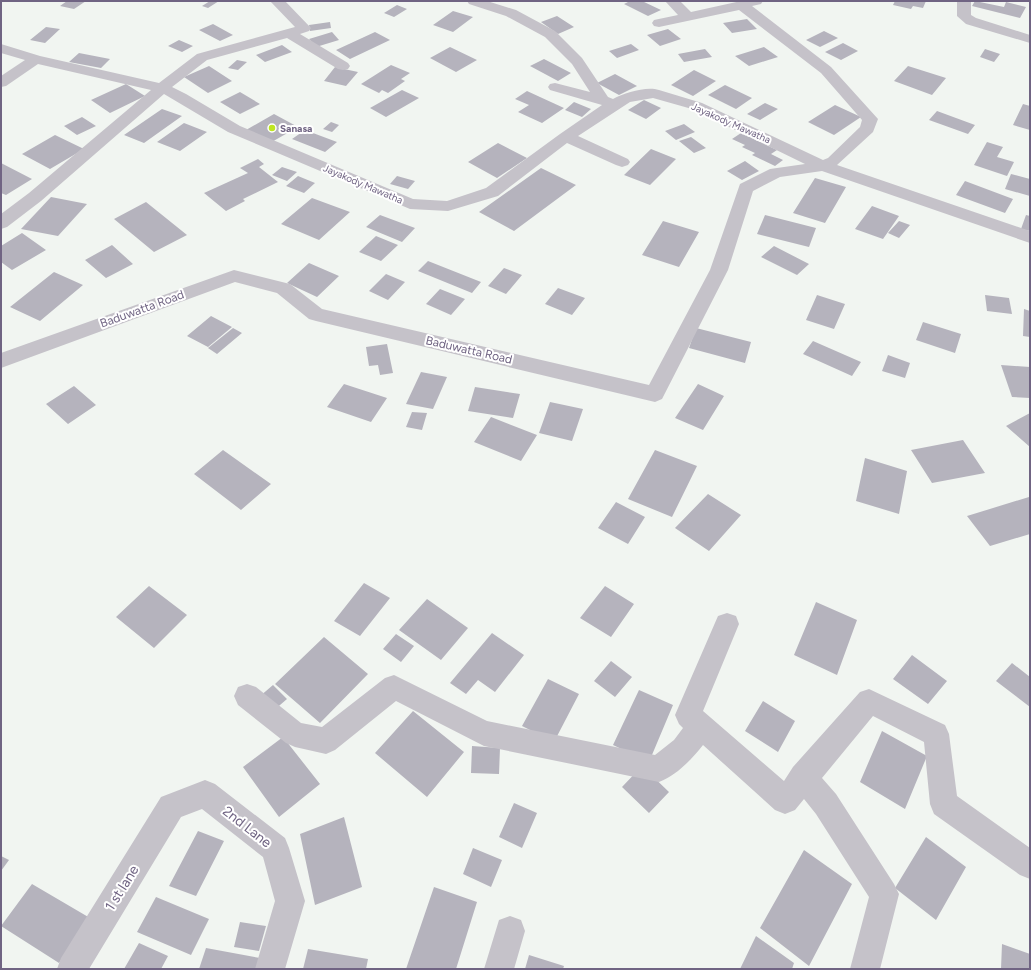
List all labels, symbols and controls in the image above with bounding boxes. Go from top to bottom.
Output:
street label: Jayakody Mawatha [689,100,773,146]
place label: Sanasa [280,122,312,135]
marker: Sanasa [267,123,277,133]
street label: Jayakody Mawatha [321,161,405,207]
street label: Baduwatta Road [98,287,186,331]
street label: Baduwatta Road [424,333,514,367]
street label: 2nd Lane [219,803,275,852]
street label: 1 st lane [101,862,143,914]

